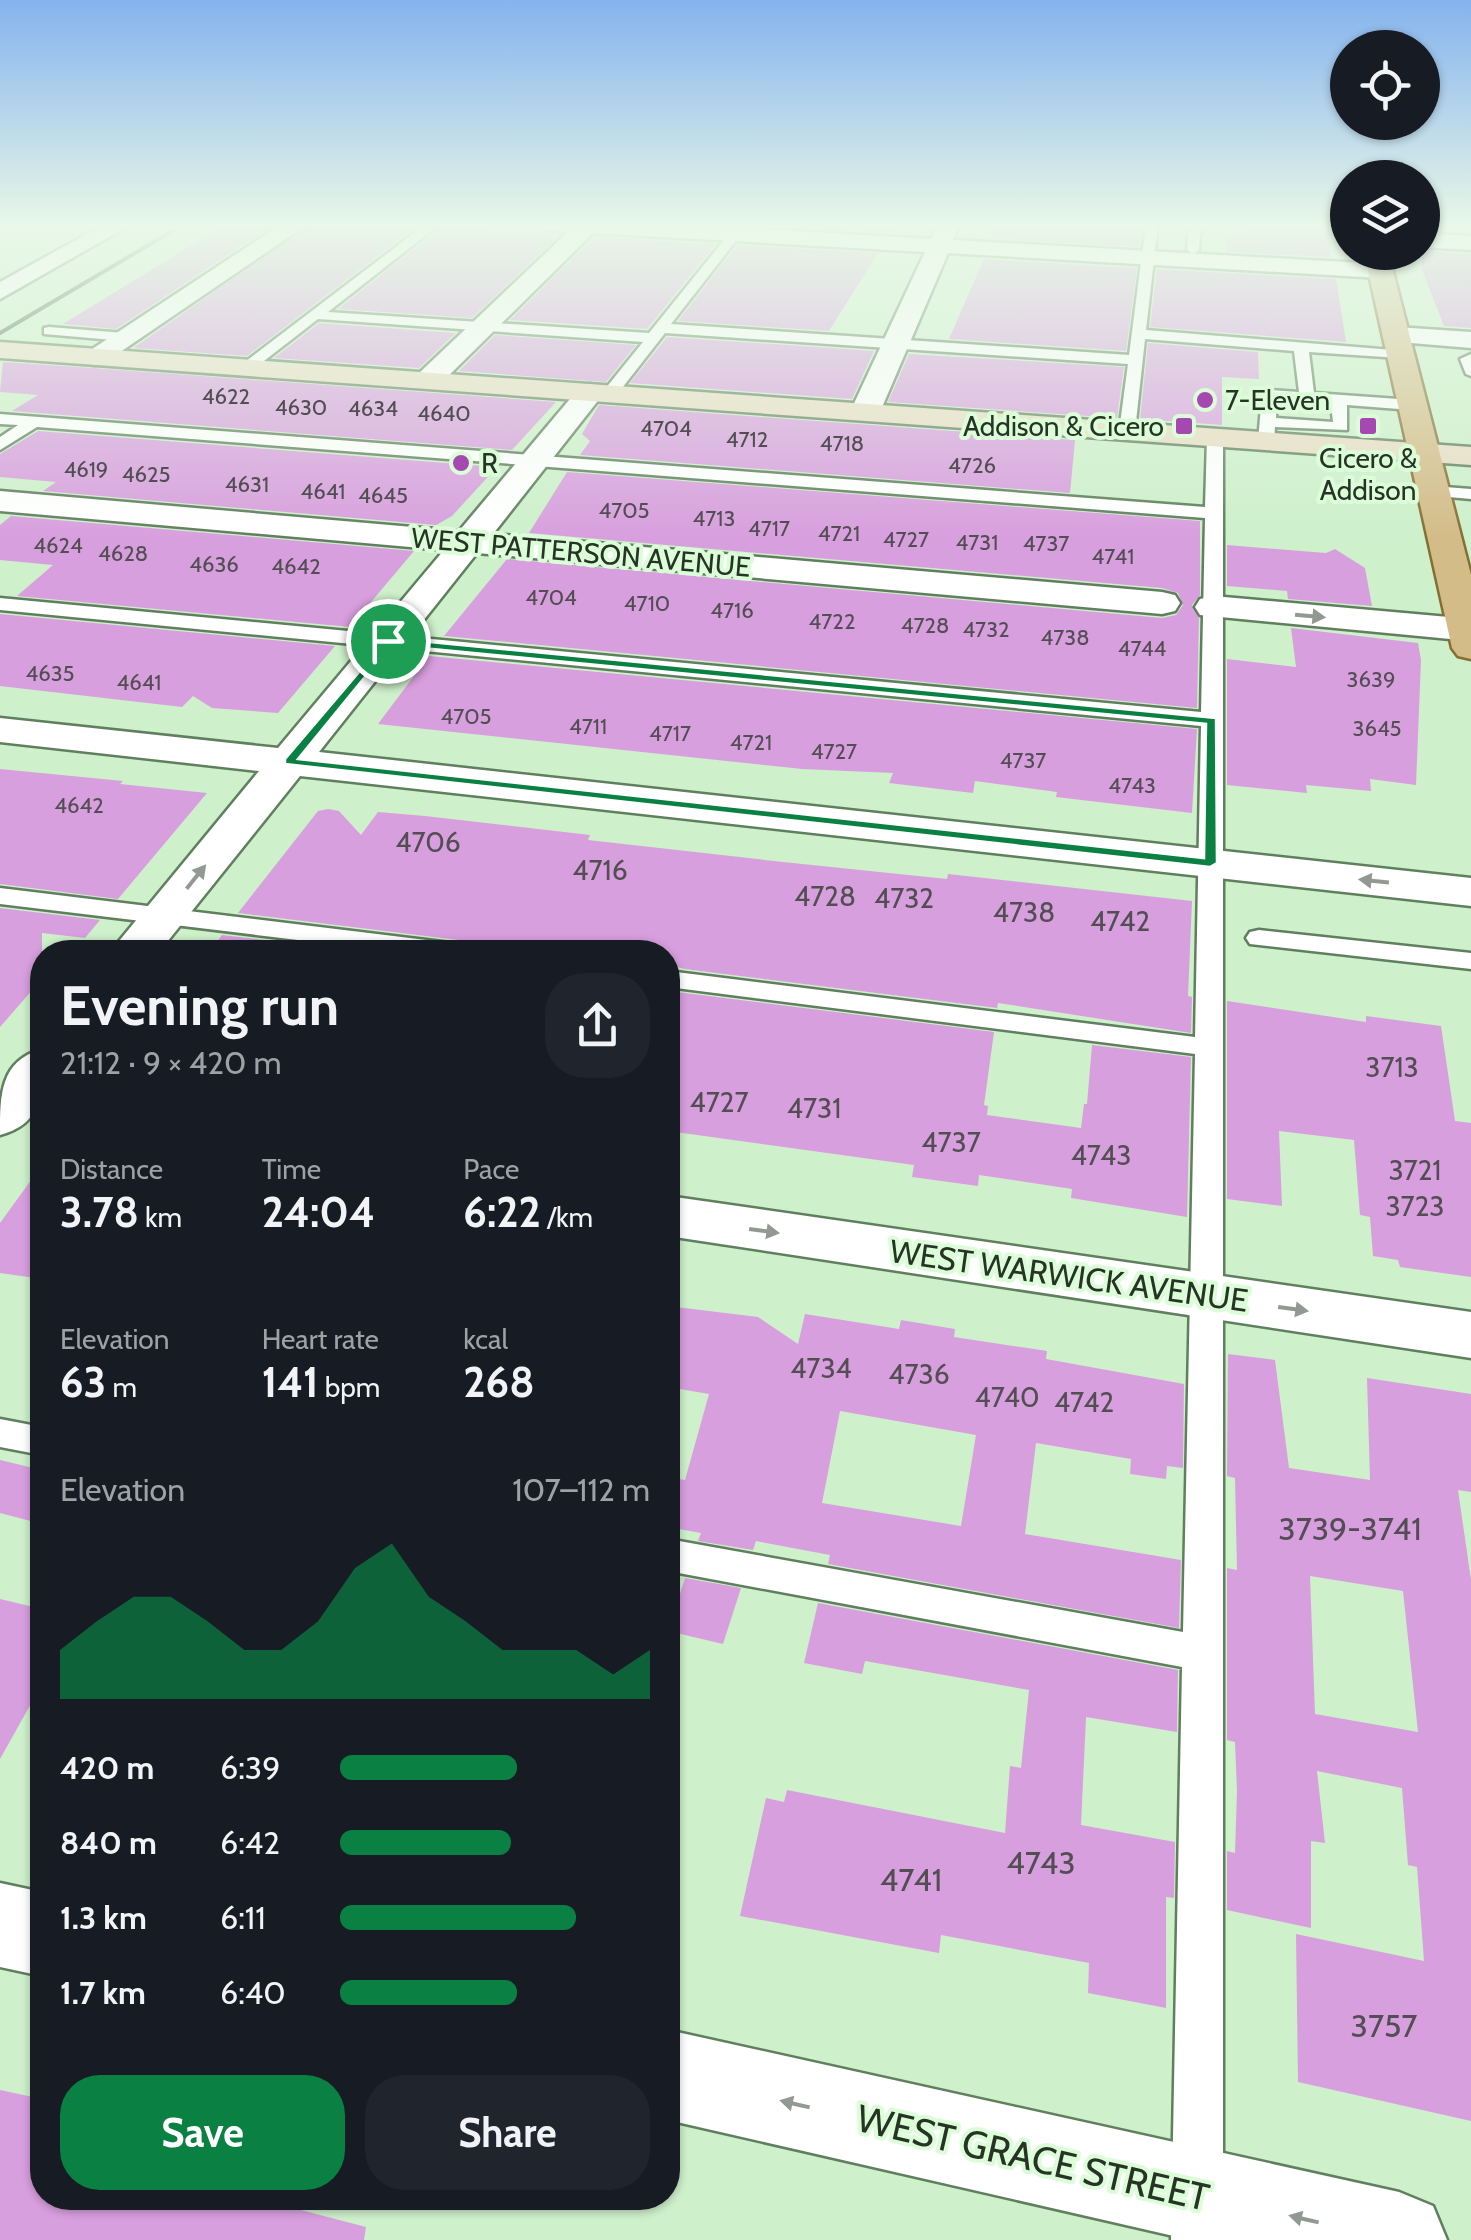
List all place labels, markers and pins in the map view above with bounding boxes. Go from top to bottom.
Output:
place label: 7-Eleven [1225,383,1330,417]
marker: 7-Eleven [1194,389,1216,411]
place label: Addison & Cicero [963,409,1164,443]
marker: Addison & Cicero [1173,415,1195,437]
marker: Cicero & Addison [1357,415,1379,437]
place label: Cicero & Addison [1319,441,1417,507]
place label: R [481,446,498,480]
marker: R [450,452,472,474]
pin [346,599,431,684]

